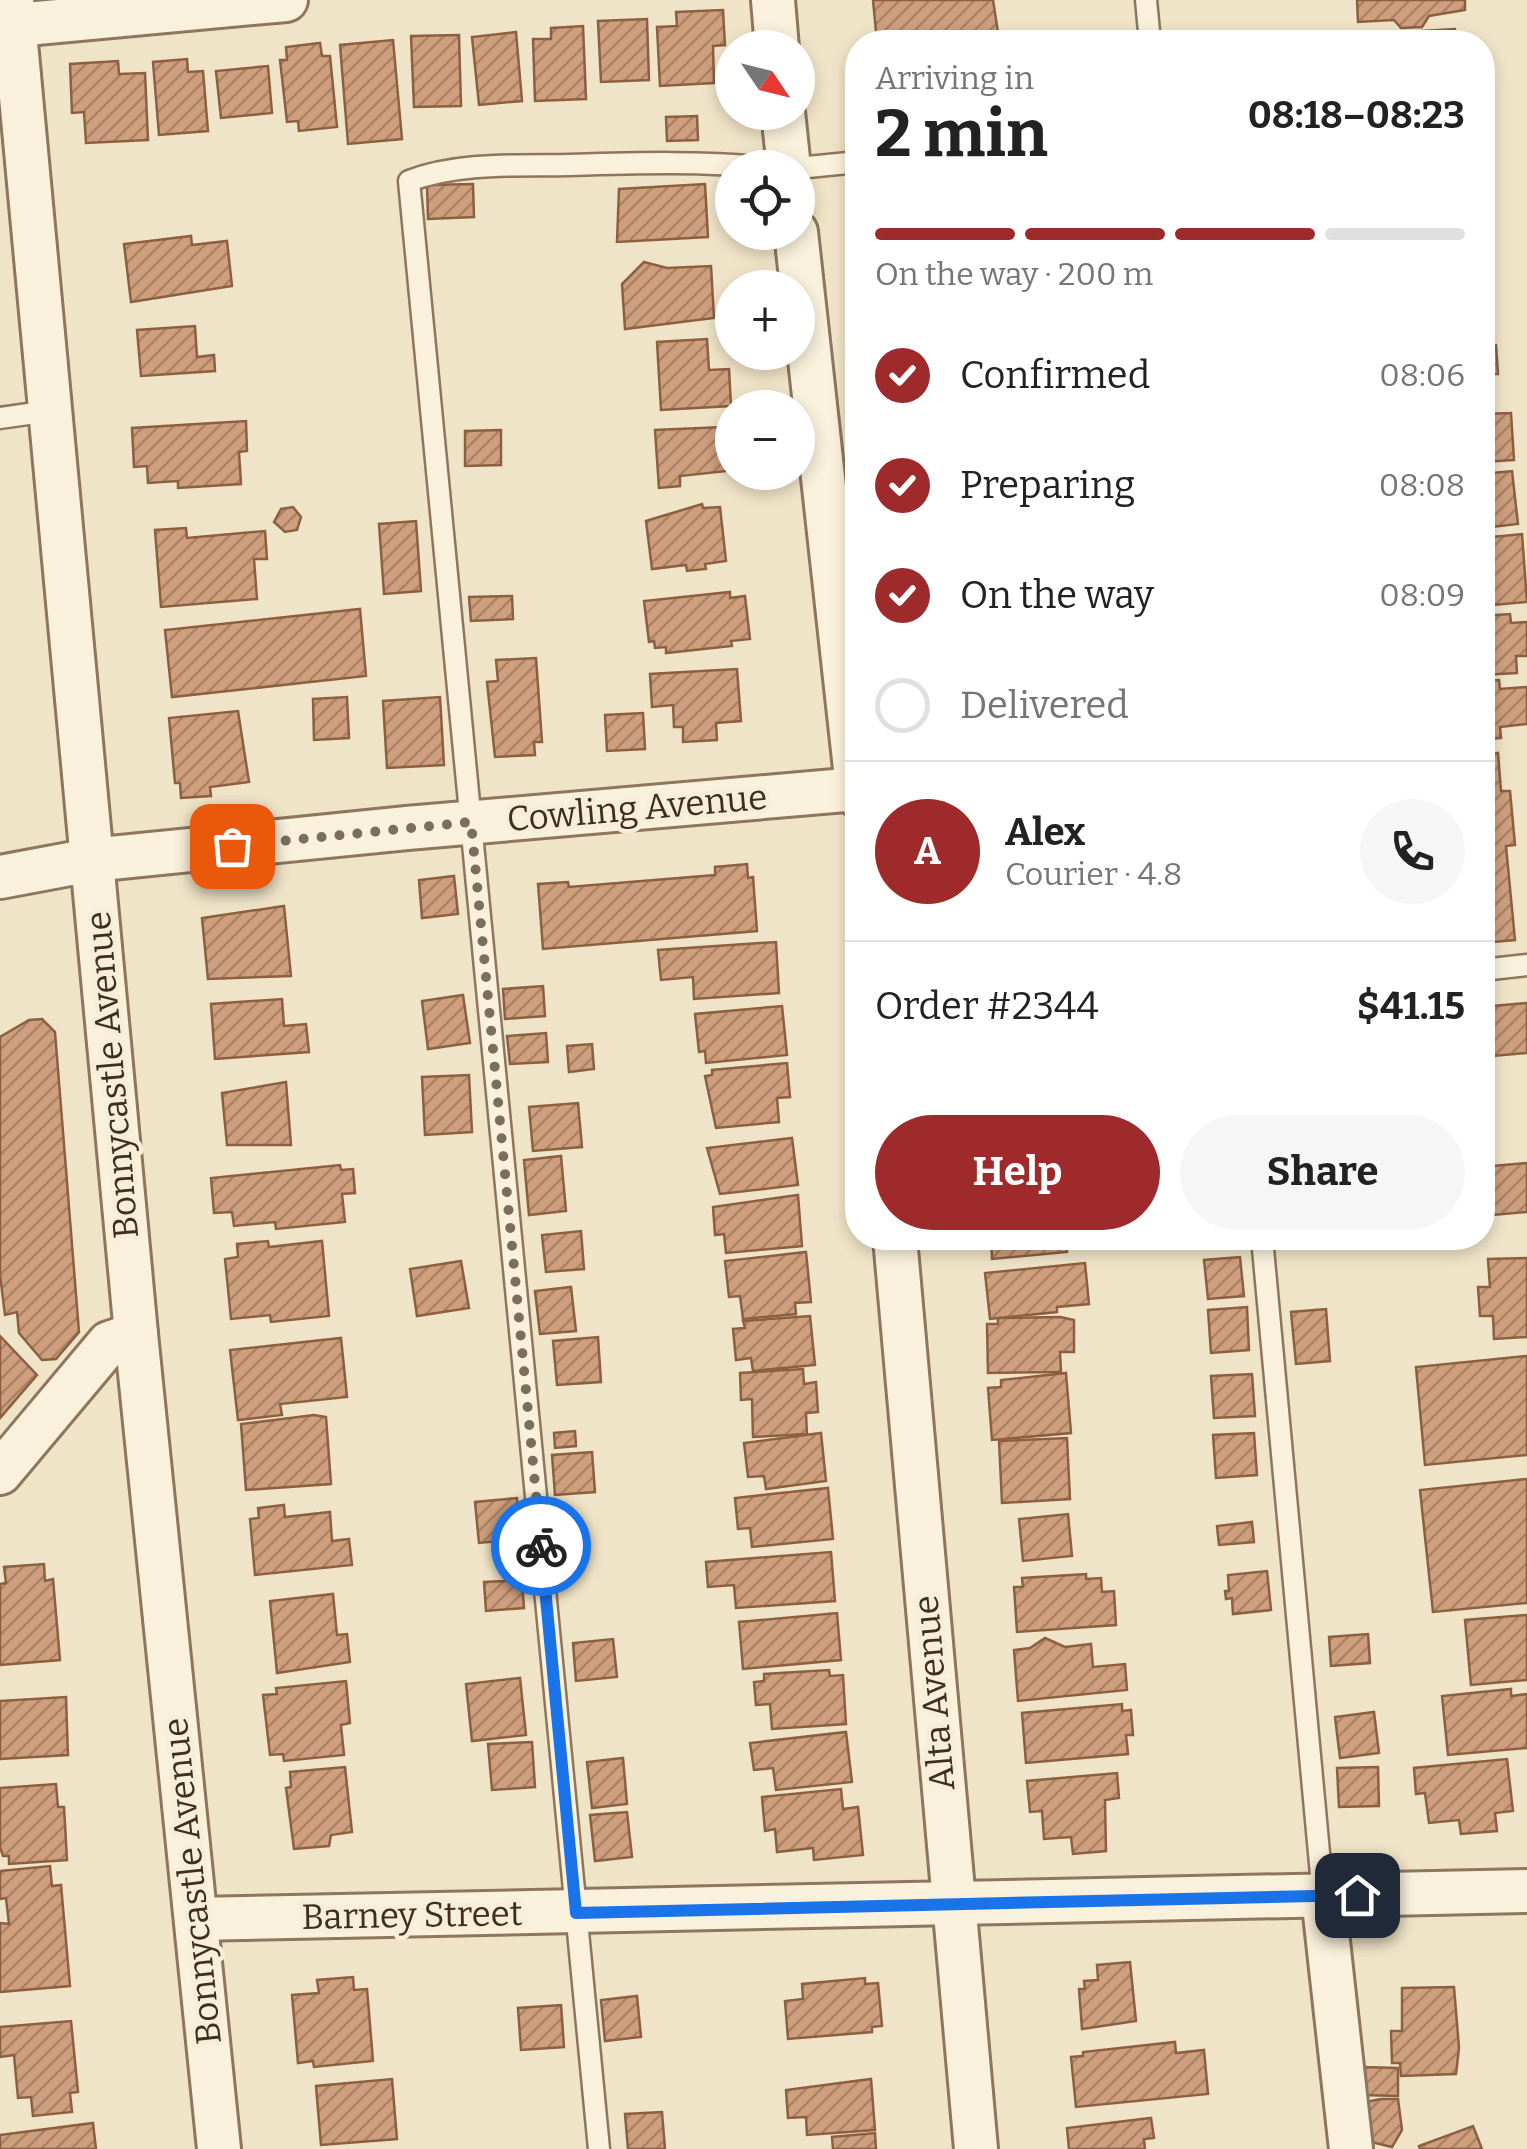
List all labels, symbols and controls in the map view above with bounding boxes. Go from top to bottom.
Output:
north arrow [715,30,815,130]
map controls [715,30,815,490]
text: Arriving in [875,59,1034,97]
text: 08:18–08:23 [1248,92,1465,138]
text: 2 min [875,95,1048,173]
button: locate [715,150,815,250]
text: On the way · 200 m [875,255,1153,293]
button: + [715,270,815,370]
icon: check [875,348,930,403]
text: Confirmed [960,352,1150,398]
text: 08:06 [1379,356,1465,394]
button: − [715,390,815,490]
icon: check [875,458,930,513]
text: Preparing [960,462,1135,508]
text: 08:08 [1379,466,1465,504]
icon: check [875,568,930,623]
text: On the way [960,572,1154,618]
text: 08:09 [1379,576,1465,614]
text: Delivered [960,682,1129,728]
street label: Cowling Avenue [505,776,769,840]
button: phone [1360,799,1465,904]
pin [190,804,275,889]
text: Alex [1005,809,1085,855]
icon: bag [205,819,260,874]
text: A [914,828,941,874]
text: Courier · 4.8 [1005,855,1182,893]
street label: Bonnycastle Avenue [77,910,147,1240]
text: Order #2344 [875,983,1099,1029]
text: $41.15 [1357,983,1465,1029]
button: Help [875,1115,1160,1230]
button: Share [1180,1115,1465,1230]
courier [491,1496,591,1596]
icon: bike [514,1519,569,1574]
street label: Alta Avenue [905,1594,963,1792]
street label: Bonnycastle Avenue [154,1716,230,2046]
pin [1315,1853,1400,1938]
icon: home [1330,1868,1385,1923]
street label: Barney Street [301,1892,523,1938]

